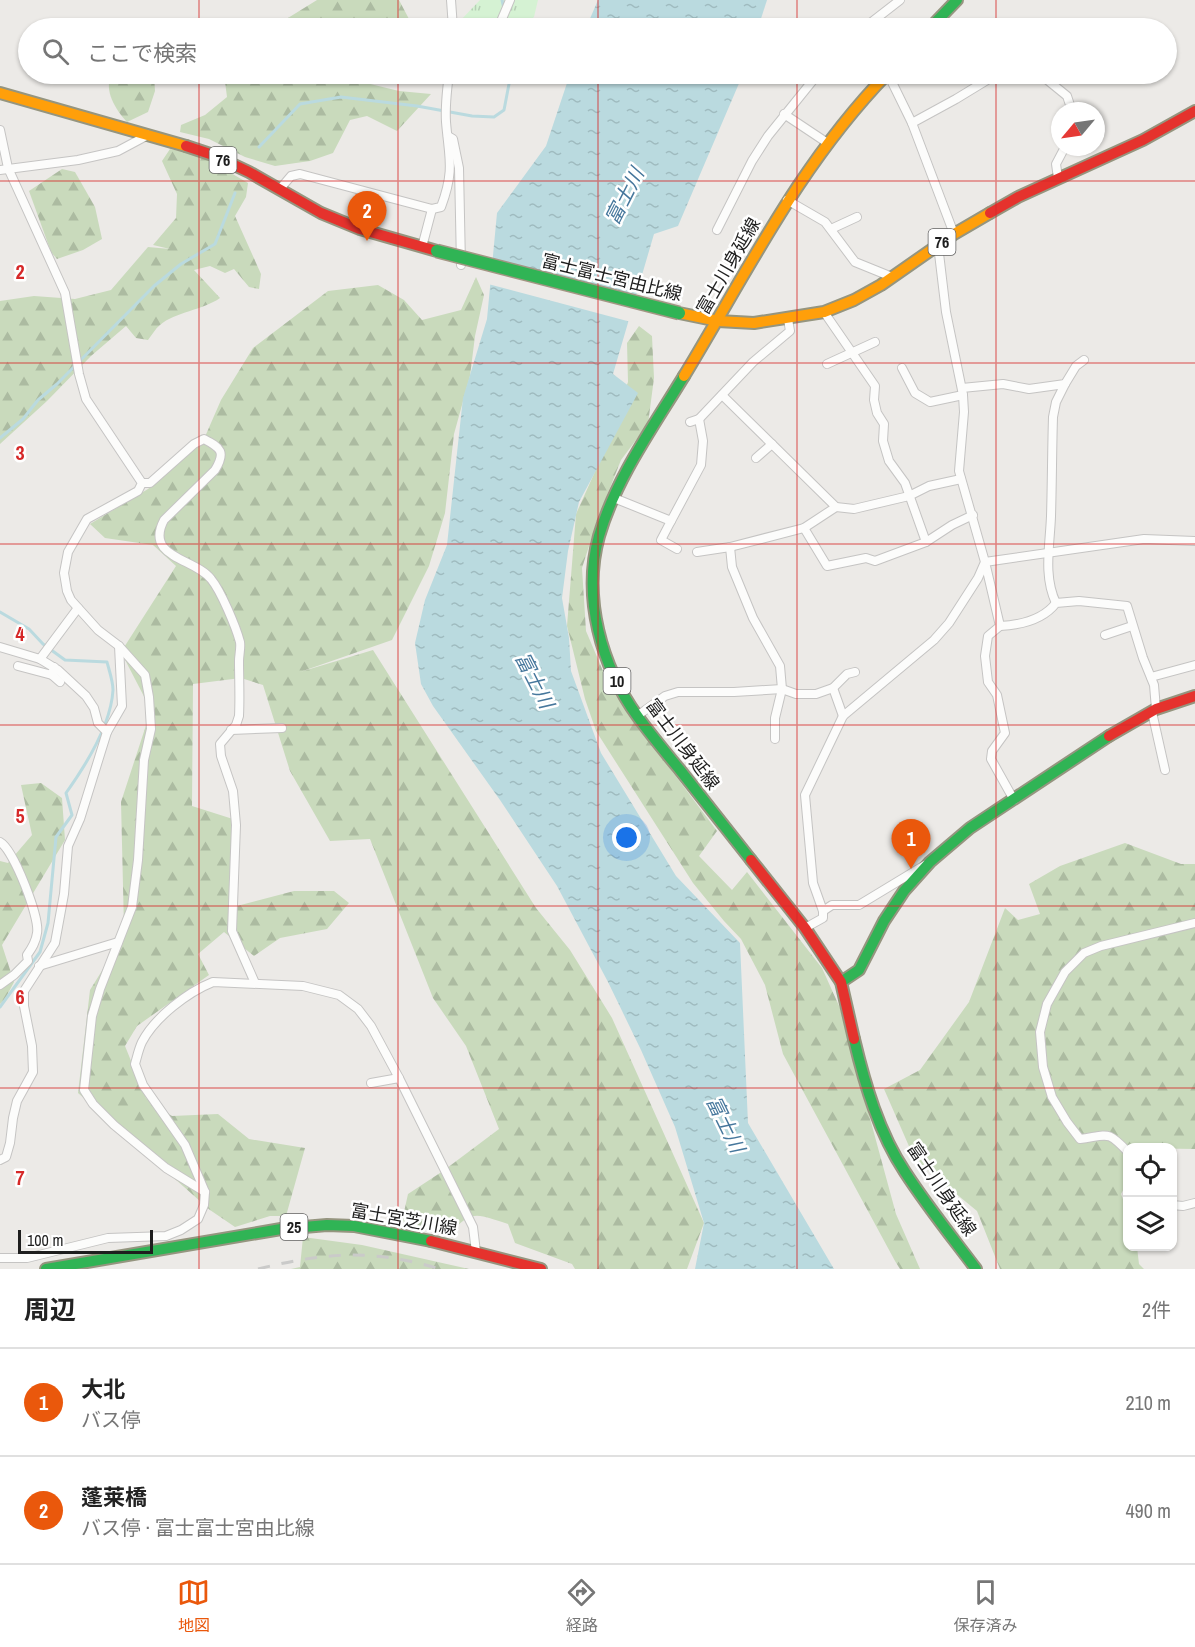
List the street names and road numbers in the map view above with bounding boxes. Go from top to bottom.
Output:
road number: 76 [210,147,236,173]
street label: 富士川身延線 [690,213,766,319]
road number: 76 [928,229,956,255]
street label: 富士富士宮由比線 [539,247,685,307]
road number: 10 [604,668,630,694]
street label: 富士川身延線 [641,693,725,795]
street label: 富士川身延線 [901,1137,983,1241]
street label: 富士宮芝川線 [349,1197,459,1241]
road number: 25 [280,1214,308,1240]

